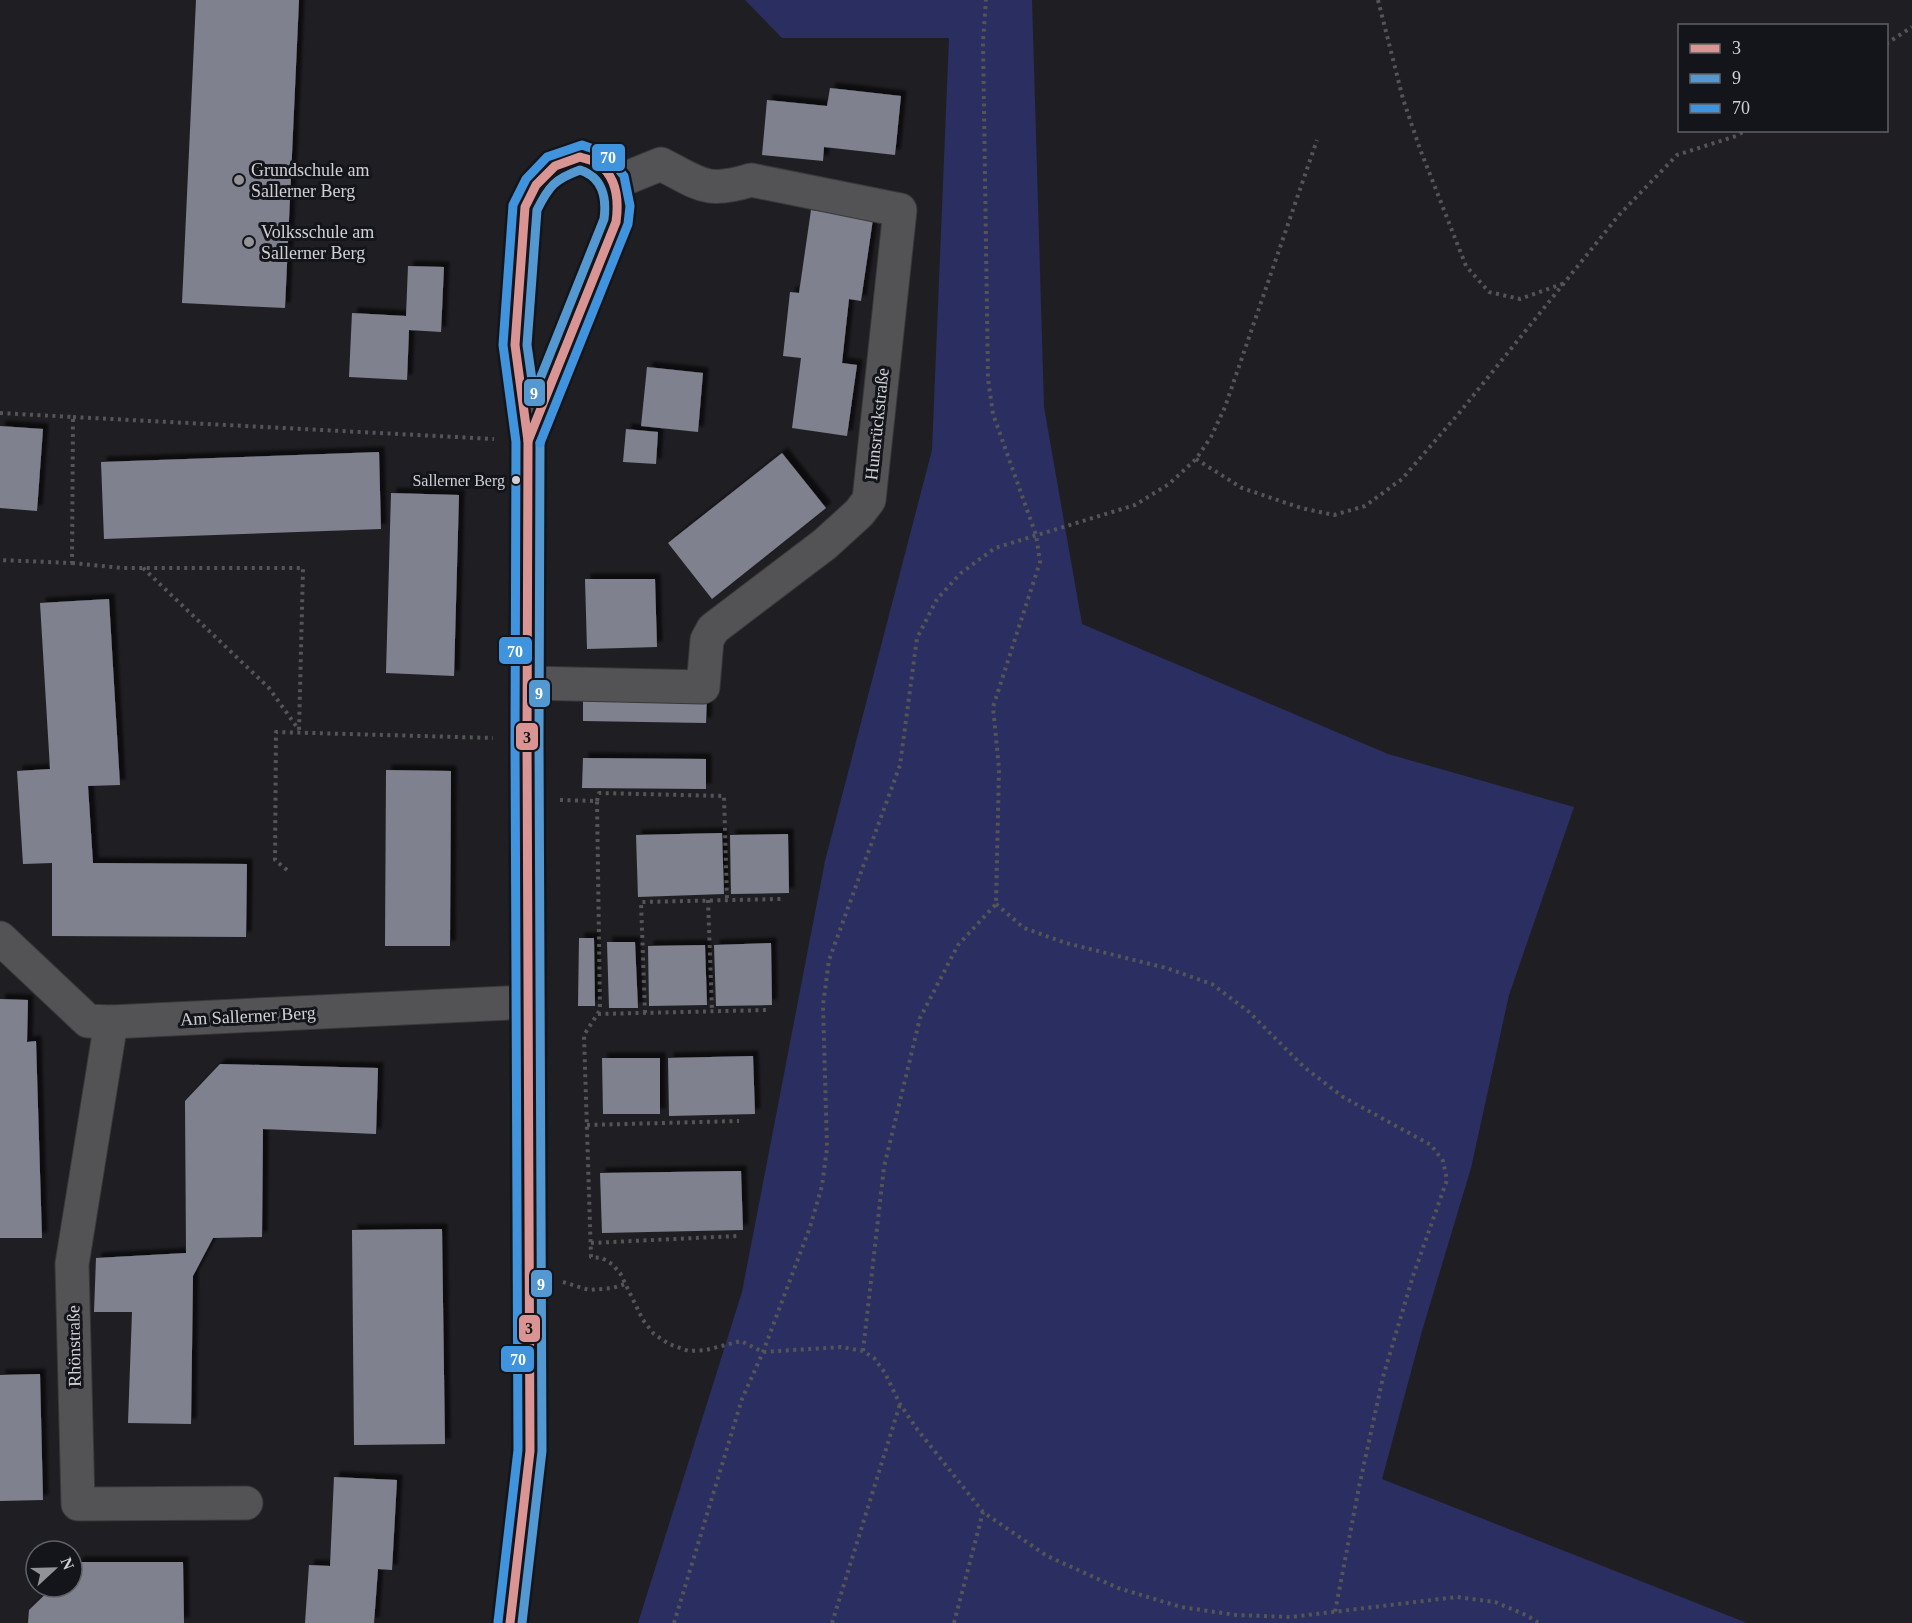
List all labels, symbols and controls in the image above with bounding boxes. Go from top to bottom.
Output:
legend [1678,24,1888,132]
text: 3 [1732,38,1741,58]
text: 9 [1732,68,1741,88]
text: 70 [1732,98,1750,118]
line badge: 70 [591,143,626,172]
text: 70 [600,149,616,166]
place label: Grundschule am Sallerner Berg [251,160,369,201]
marker: Grundschule am Sallerner Berg [232,173,246,187]
place label: Volksschule am Sallerner Berg [261,222,374,263]
marker: Volksschule am Sallerner Berg [242,235,256,249]
street label: Hunsrückstraße [861,367,893,481]
line badge: 9 [523,378,546,407]
text: 9 [530,385,538,402]
place label: Sallerner Berg [412,472,505,490]
marker: Sallerner Berg [510,474,522,486]
line badge: 70 [498,636,533,665]
text: 70 [507,643,523,660]
line badge: 9 [528,679,551,708]
text: 9 [535,685,543,702]
line badge: 3 [515,722,539,751]
text: 3 [523,729,531,746]
street label: Am Sallerner Berg [180,1002,316,1030]
line badge: 9 [530,1269,553,1298]
text: 9 [537,1276,545,1293]
street label: Rhönstraße [63,1305,85,1387]
line badge: 3 [518,1314,541,1343]
text: 3 [525,1320,533,1337]
line badge: 70 [500,1345,535,1373]
text: 70 [510,1351,526,1368]
north arrow [24,1539,84,1599]
text: N [57,1555,78,1573]

